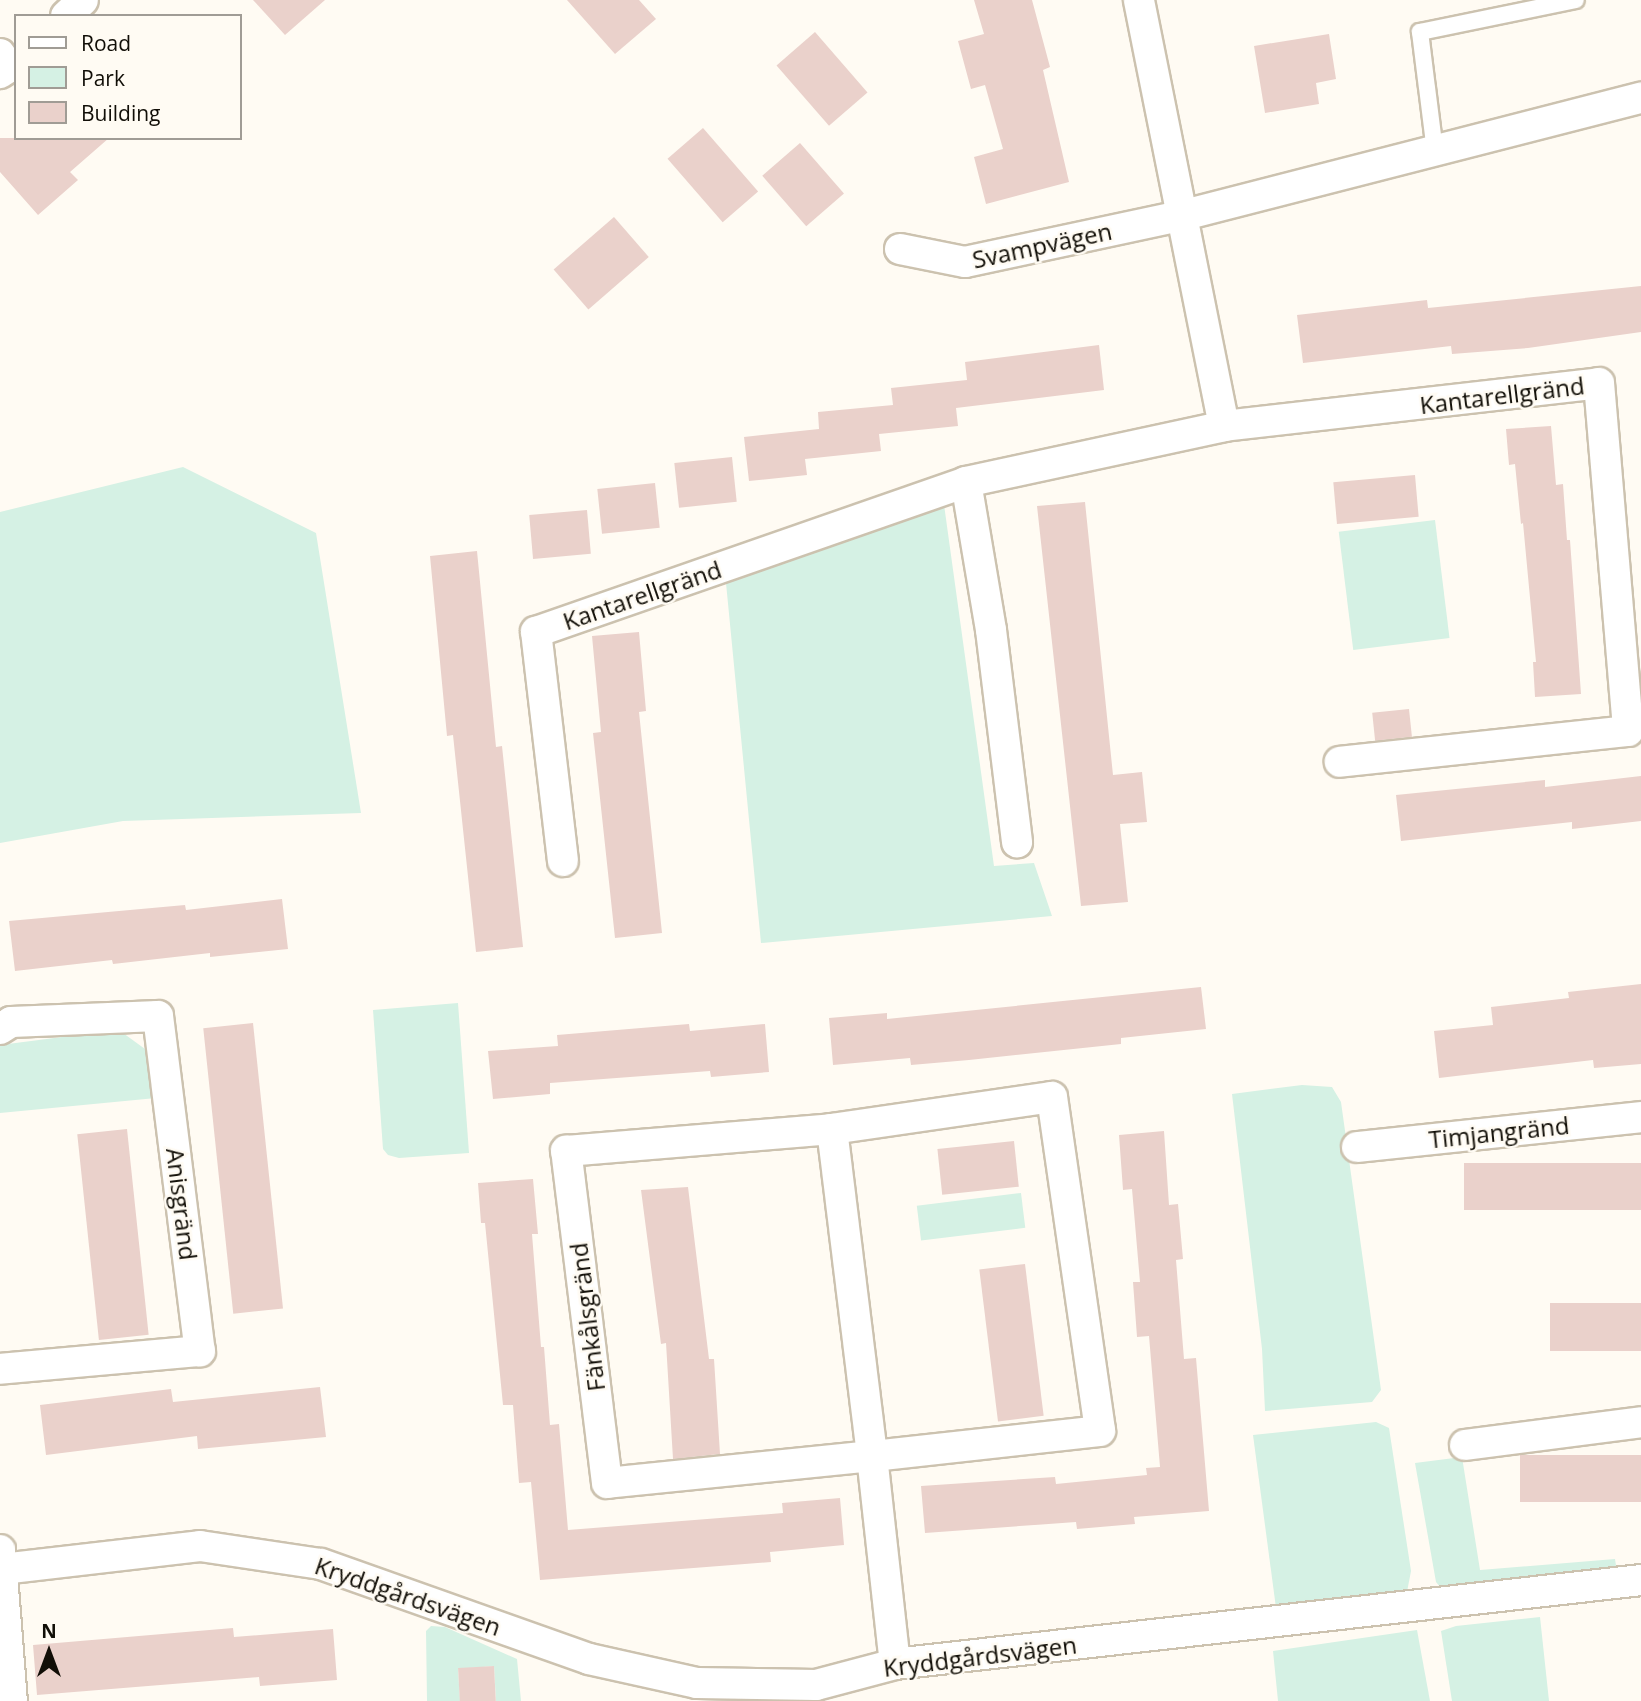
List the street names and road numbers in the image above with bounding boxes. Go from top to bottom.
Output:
street label: Svampvägen [970,216,1114,274]
street label: Kantarellgränd [1418,371,1586,419]
street label: Kantarellgränd [559,554,725,636]
street label: Timjangränd [1427,1110,1571,1154]
street label: Anisgränd [161,1146,203,1262]
street label: Fänkålsgränd [564,1241,610,1393]
street label: Kryddgårdsvägen [311,1551,505,1641]
street label: Kryddgårdsvägen [882,1630,1078,1682]

